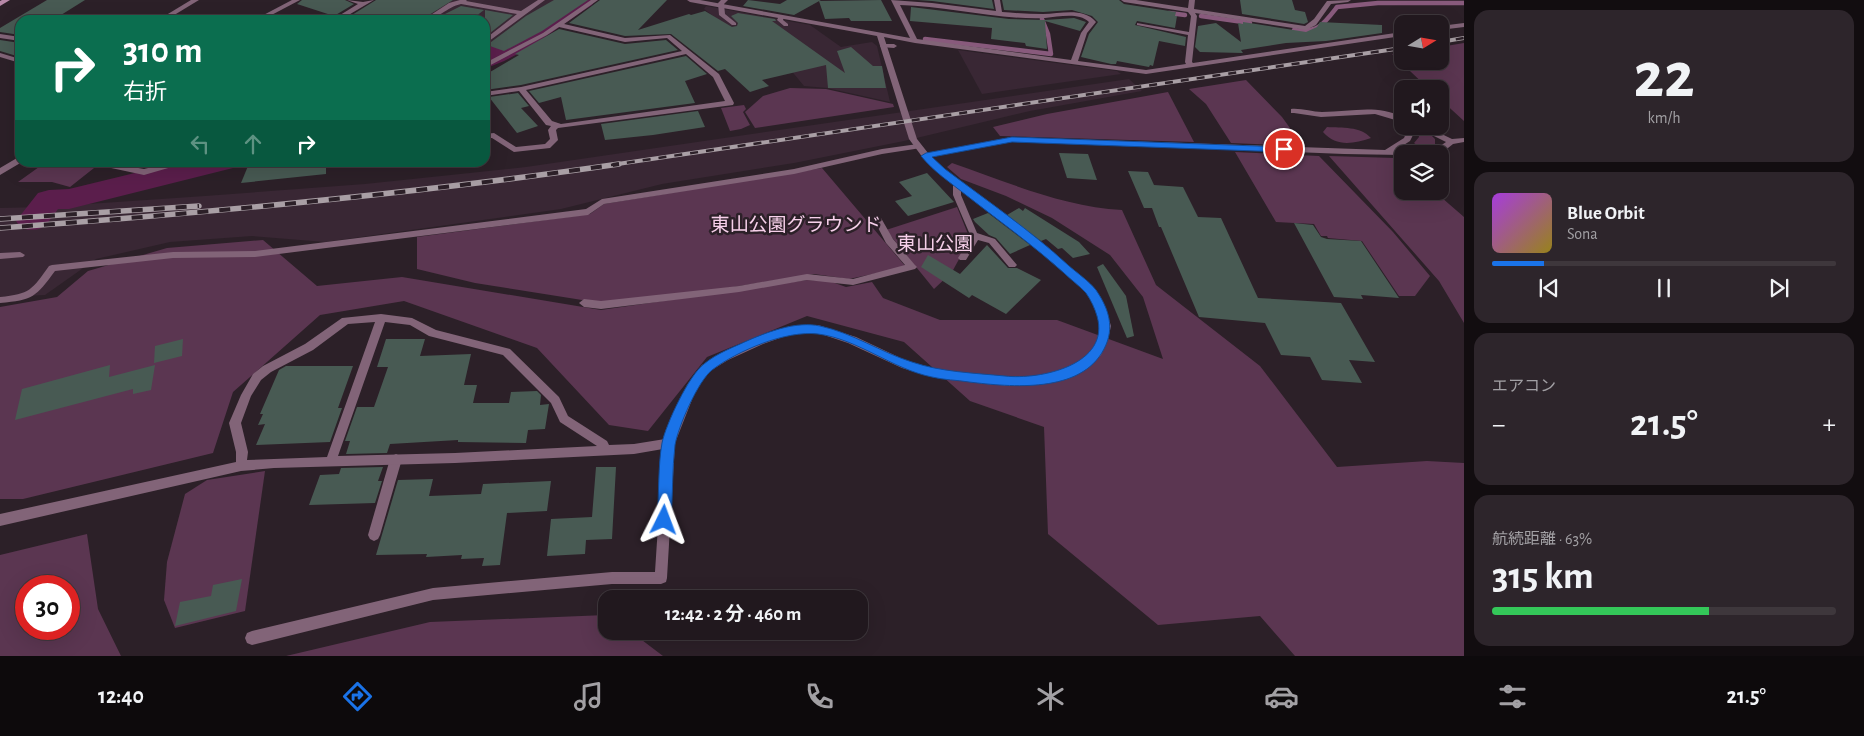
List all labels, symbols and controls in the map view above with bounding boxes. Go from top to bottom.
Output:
north arrow [1394,15,1449,70]
map controls [1394,15,1449,200]
text: 310 m [123,34,202,69]
icon: right [40,35,105,100]
text: 22 [1633,44,1695,109]
button: sound [1394,80,1449,135]
text: 右折 [123,81,167,103]
text: km/h [1647,110,1681,126]
pin [1263,128,1305,170]
icon: left [186,130,214,158]
icon: ahead [239,130,267,158]
icon: right [292,130,320,158]
icon: arrive [1270,135,1298,163]
button: layers [1394,145,1449,200]
text: Blue Orbit [1567,204,1645,223]
park label: 東山公園グラウンド [710,215,882,235]
text: Sona [1567,226,1598,242]
park label: 東山公園 [897,234,973,254]
icon: previous [1535,274,1563,302]
icon: pause [1650,274,1678,302]
icon: next [1765,274,1793,302]
text: エアコン [1492,378,1556,394]
text: 21.5° [1630,405,1698,443]
text: − [1492,411,1505,439]
text: + [1823,411,1836,439]
position arrow [637,493,689,545]
text: 航続距離 · 63% [1492,531,1592,547]
text: 315 km [1492,558,1594,596]
speed limit sign: 30 [15,575,80,640]
text: 12:42 · 2 分 · 460 m [665,605,801,624]
icon: directions [340,679,375,714]
icon: music [571,679,606,714]
icon: phone [802,679,837,714]
icon: climate [1033,679,1068,714]
icon: car [1264,679,1299,714]
icon: filters [1495,679,1530,714]
text: 12:40 [98,685,144,707]
text: 21.5° [1727,685,1766,707]

